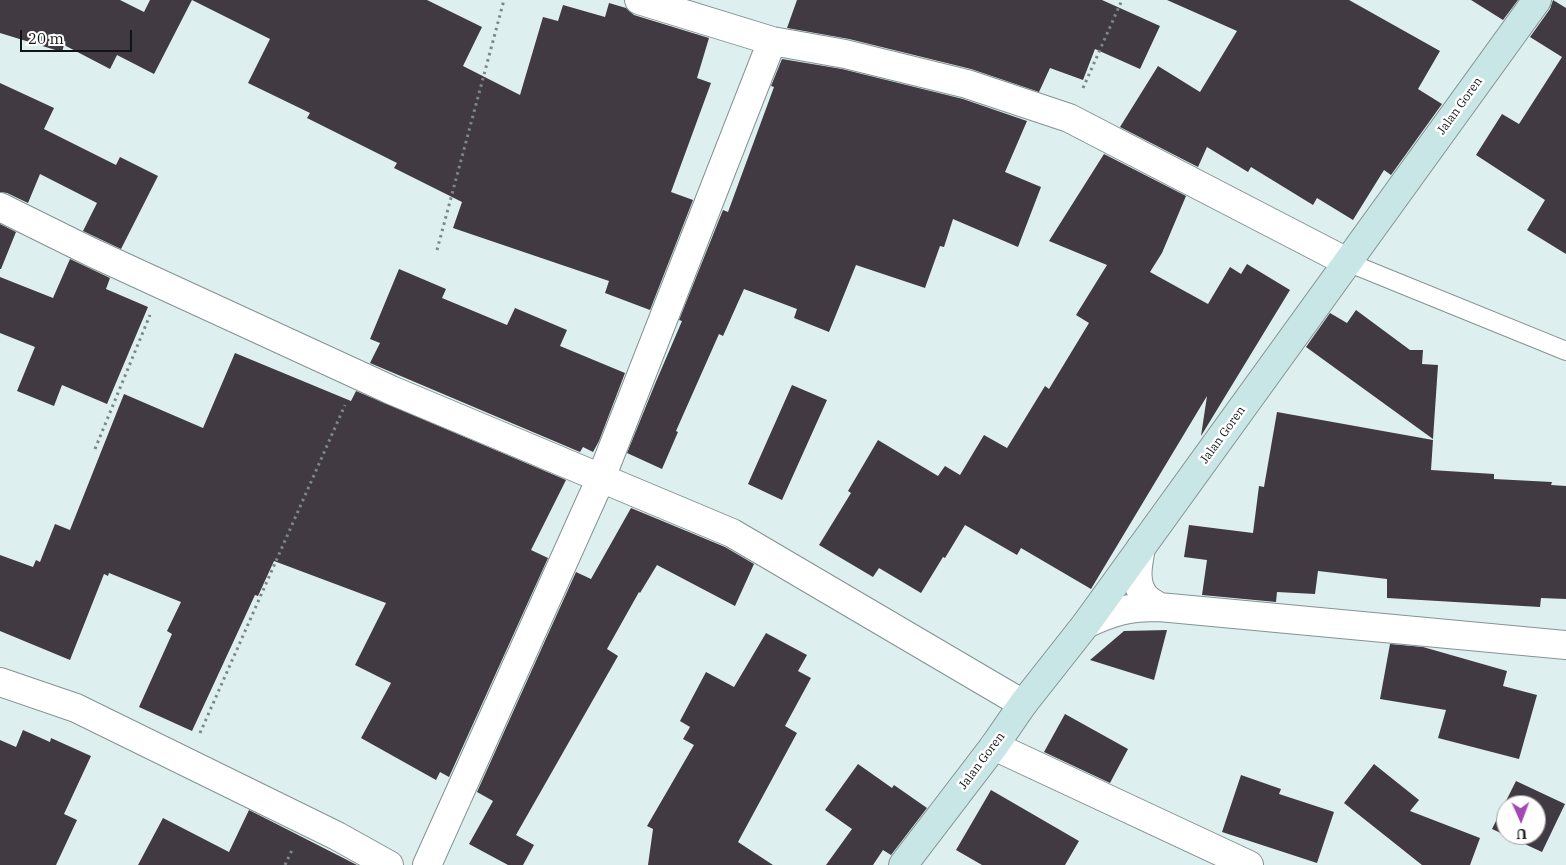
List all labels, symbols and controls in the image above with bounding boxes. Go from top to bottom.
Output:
scale bar [22,20,135,52]
text: 20 m [28,29,64,48]
street label: Jalan Goren [1434,74,1486,138]
street label: Jalan Goren [1197,403,1249,467]
street label: Jalan Goren [956,730,1008,792]
north arrow [1496,795,1546,845]
text: U [1516,825,1527,843]

